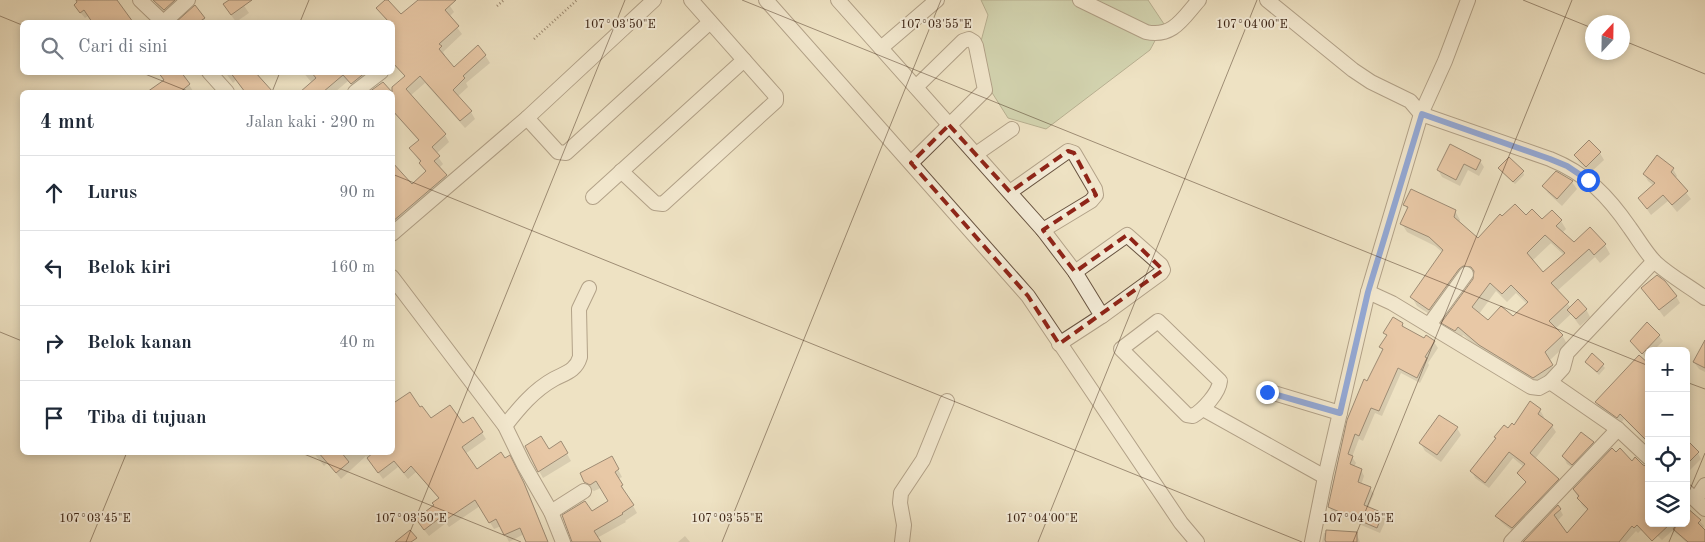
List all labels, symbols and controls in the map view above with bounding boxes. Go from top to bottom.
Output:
north arrow [1585,15,1630,60]
text: 107°03'50"E [584,18,656,31]
text: 107°03'55"E [900,18,972,31]
text: 107°04'00"E [1216,19,1288,31]
search box [20,20,395,75]
icon: search [38,34,66,62]
text: Cari di sini [78,38,168,57]
text: 4 mnt [40,112,94,133]
text: Jalan kaki · 290 m [246,115,375,131]
route start [1577,169,1600,192]
icon: ahead [40,179,68,207]
text: Lurus [87,184,137,203]
text: 90 m [339,185,375,201]
icon: left [40,254,68,282]
text: Belok kiri [87,259,171,278]
text: 160 m [330,260,375,276]
icon: right [40,329,68,357]
text: Belok kanan [87,334,192,353]
text: 40 m [339,335,375,351]
map controls [1645,347,1690,527]
button: + [1645,347,1690,392]
route end [1256,381,1279,404]
button: − [1645,392,1690,437]
icon: arrive [40,404,68,432]
text: Tiba di tujuan [87,409,207,428]
button: locate [1645,437,1690,482]
button: layers [1645,482,1690,527]
text: 107°03'45"E [59,512,131,525]
text: 107°03'50"E [375,512,447,525]
text: 107°03'55"E [691,512,763,525]
text: 107°04'05"E [1322,512,1394,525]
text: 107°04'00"E [1006,513,1078,525]

